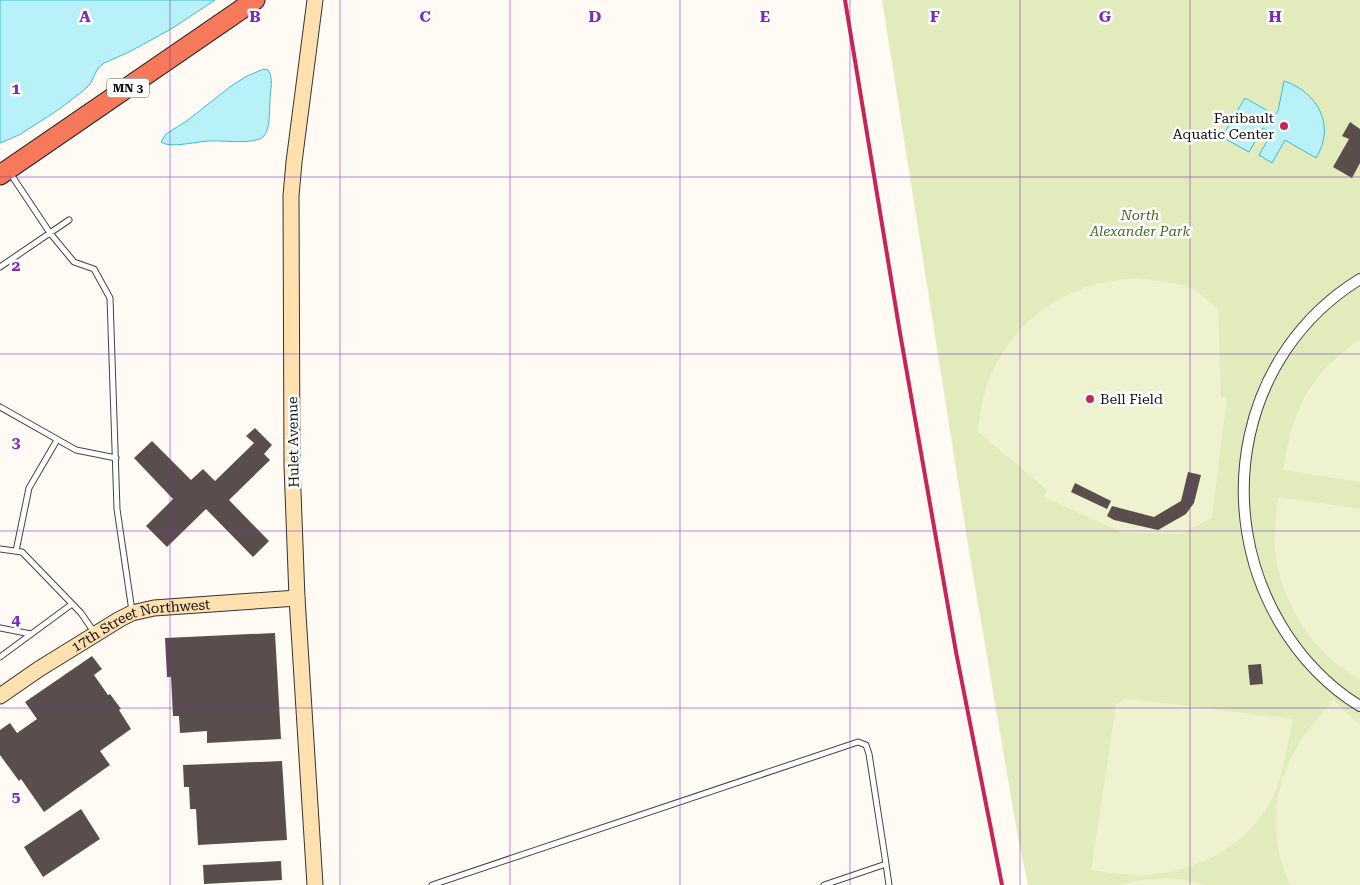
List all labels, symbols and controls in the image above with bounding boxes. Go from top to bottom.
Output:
text: A [79,7,91,26]
text: B [249,7,261,26]
text: C [419,7,431,26]
text: D [589,7,602,26]
text: E [760,7,770,26]
text: F [930,7,940,26]
text: G [1099,7,1112,26]
text: H [1268,7,1282,26]
road number: MN 3 [107,78,149,98]
text: 1 [12,79,21,98]
place label: Faribault Aquatic Center [1173,110,1274,142]
marker: Faribault Aquatic Center [1278,120,1290,132]
park label: North Alexander Park [1089,207,1190,239]
text: 2 [12,256,21,275]
place label: Bell Field [1100,391,1163,407]
marker: Bell Field [1084,393,1096,405]
street label: Hulet Avenue [284,396,302,488]
text: 3 [12,433,21,452]
street label: 17th Street Northwest [68,596,211,655]
text: 4 [12,610,21,629]
text: 5 [12,787,21,806]

